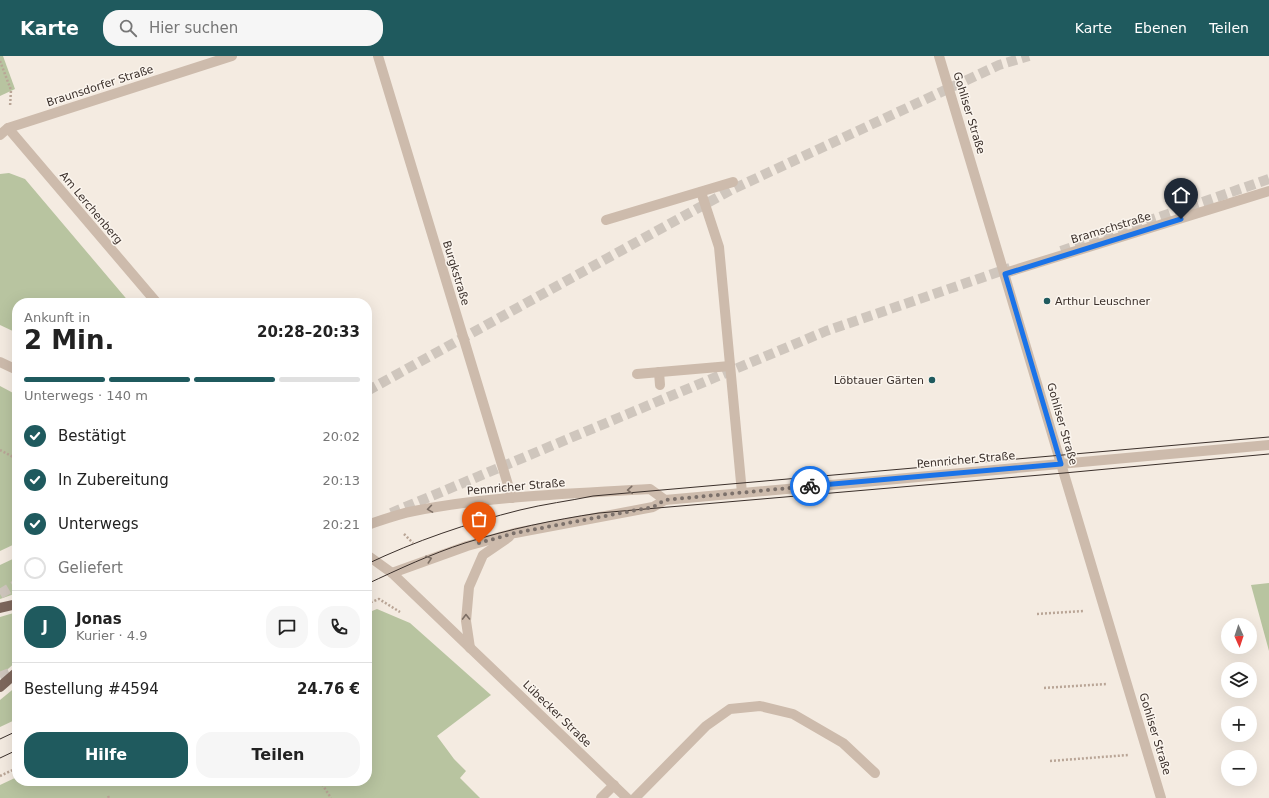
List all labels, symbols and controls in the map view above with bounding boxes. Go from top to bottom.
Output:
search box [103,10,383,46]
text: Karte [20,17,79,39]
icon: search [117,17,139,39]
text: Hier suchen [149,19,238,37]
text: Karte [1075,20,1112,36]
text: Ebenen [1134,20,1187,36]
text: Teilen [1209,20,1249,36]
street label: Braunsdorfer Straße [45,62,155,109]
street label: Gohliser Straße [950,70,988,156]
street label: Am Lerchenberg [57,169,125,247]
pin [1164,178,1198,219]
icon: home [1170,184,1192,206]
street label: Bramschstraße [1069,210,1153,246]
street label: Burgkstraße [440,239,472,307]
place label: Arthur Leuschner [1055,295,1150,308]
marker: Arthur Leuschner [1042,296,1052,306]
text: Ankunft in [24,310,90,325]
text: 20:28–20:33 [257,323,360,341]
text: 2 Min. [24,325,114,355]
place label: Löbtauer Gärten [834,374,924,387]
marker: Löbtauer Gärten [927,375,937,385]
street label: Gohliser Straße [1044,381,1080,467]
text: Unterwegs · 140 m [24,388,148,403]
icon: check [24,425,46,447]
text: Bestätigt [58,427,126,445]
text: 20:02 [323,429,360,444]
street label: Pennricher Straße [916,449,1016,471]
courier [790,466,830,506]
icon: check [24,469,46,491]
text: In Zubereitung [58,471,169,489]
text: 20:13 [323,473,360,488]
icon: bike [799,475,821,497]
street label: Pennricher Straße [466,476,566,498]
one-way arrow [627,486,633,495]
pin [462,502,496,543]
one-way arrow [427,504,433,512]
icon: bag [468,508,490,530]
icon: check [24,513,46,535]
text: Unterwegs [58,515,139,533]
text: 20:21 [323,517,360,532]
one-way arrow [425,556,432,564]
text: Geliefert [58,559,123,577]
button: chat [266,606,308,648]
button: phone [318,606,360,648]
text: Jonas [76,610,122,628]
one-way arrow [462,614,470,620]
text: J [42,618,48,636]
north arrow [1221,618,1257,654]
map controls [1221,618,1257,786]
text: Kurier · 4.9 [76,628,148,643]
button: layers [1221,662,1257,698]
street label: Lübecker Straße [520,678,594,750]
text: Bestellung #4594 [24,680,159,698]
text: 24.76 € [297,680,360,698]
street label: Gohliser Straße [1136,691,1174,777]
button: + [1221,706,1257,742]
button: Hilfe [24,732,188,778]
button: Teilen [196,732,360,778]
button: − [1221,750,1257,786]

